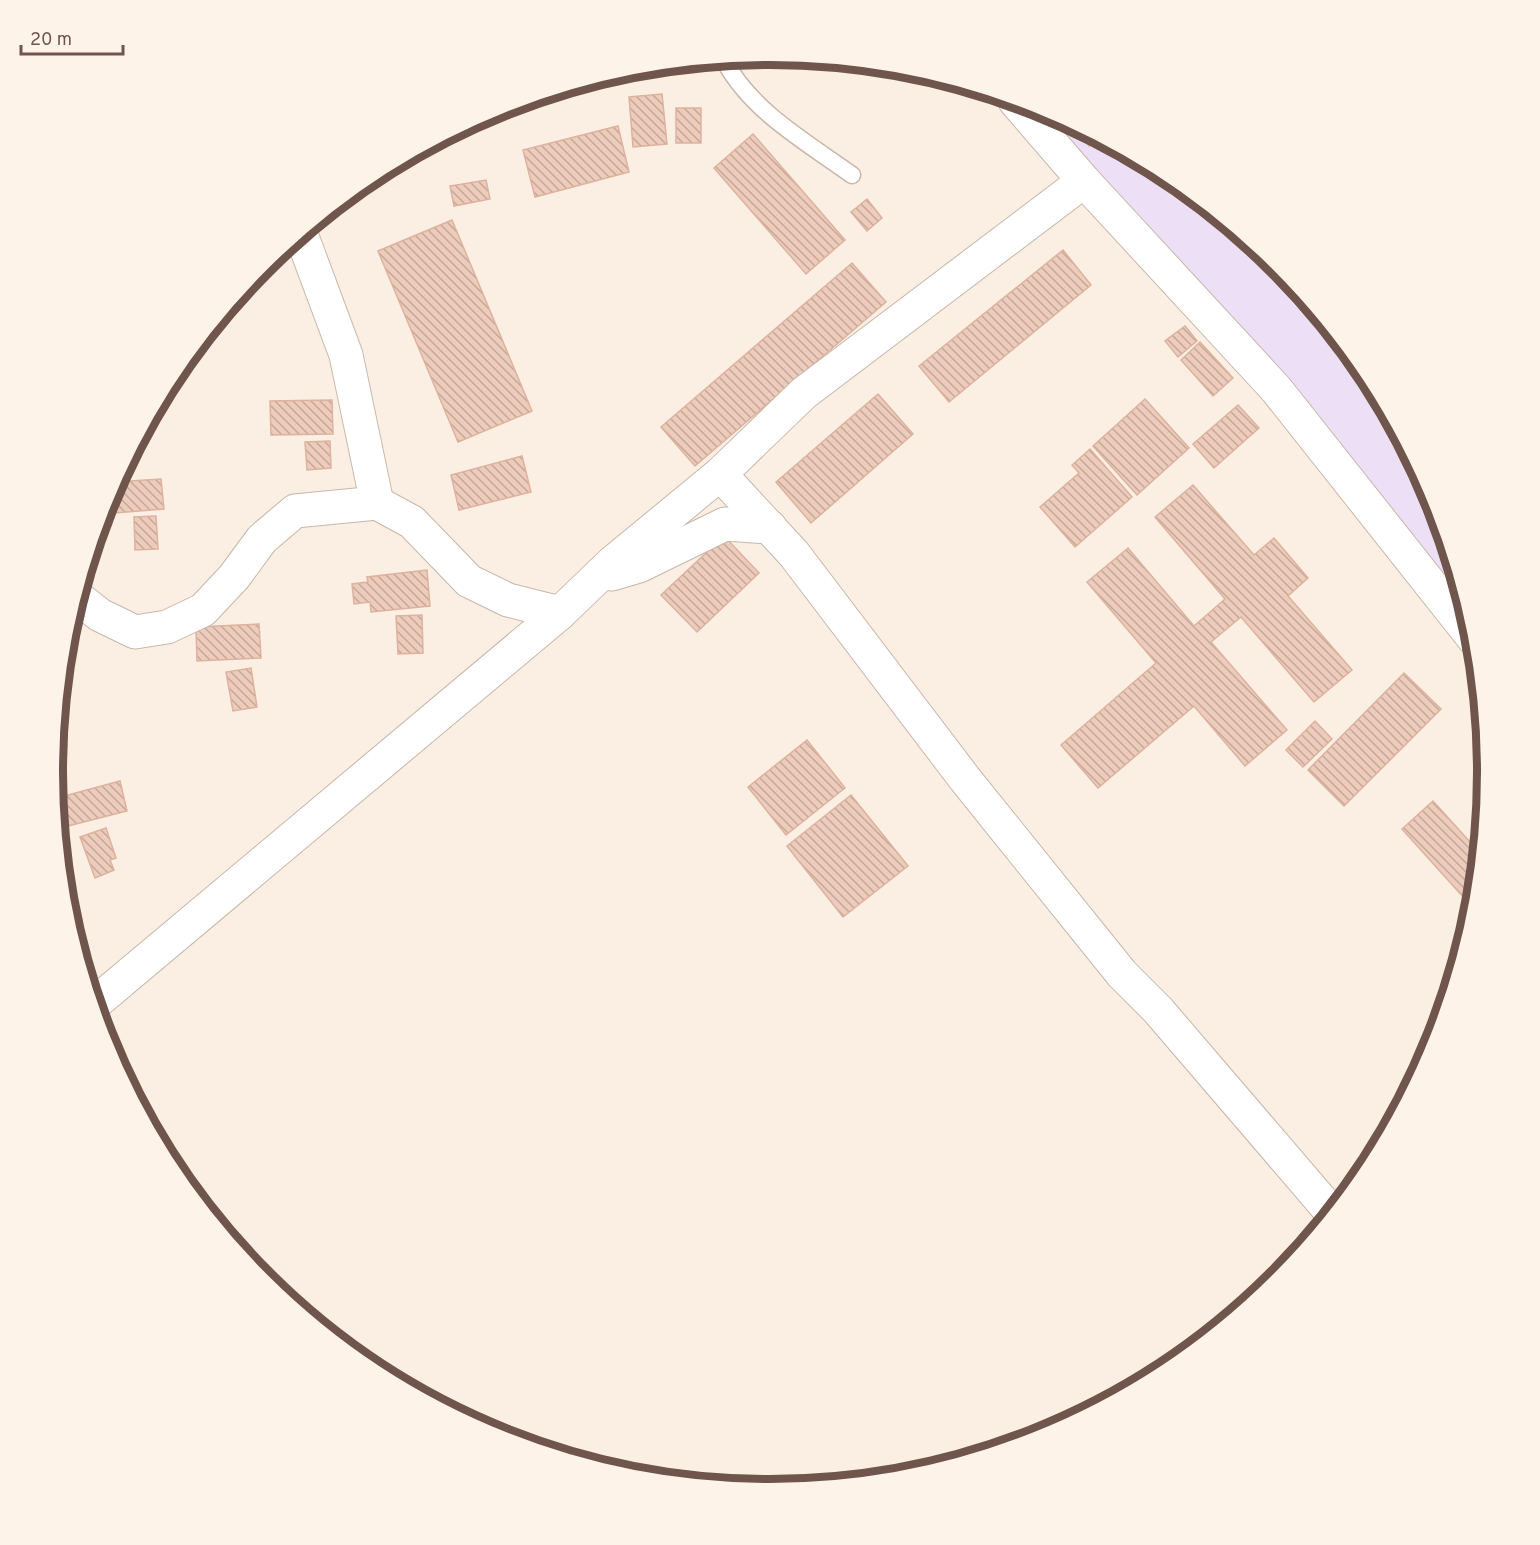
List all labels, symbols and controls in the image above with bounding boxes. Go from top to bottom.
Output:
scale bar [21,18,123,56]
text: 20 m [30,29,72,52]

